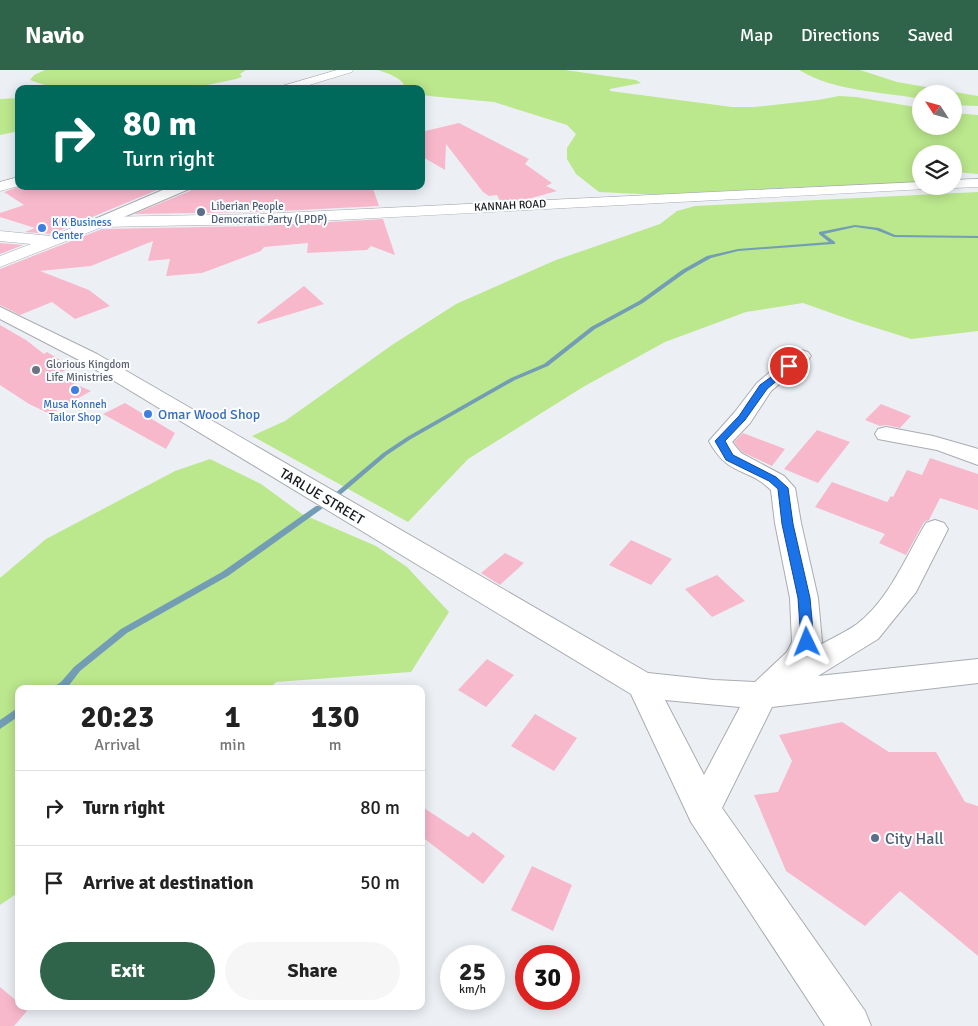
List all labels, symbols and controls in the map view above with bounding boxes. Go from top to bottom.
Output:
text: Navio [25,20,84,50]
text: Map [740,24,773,46]
text: Directions [801,24,880,46]
text: Saved [908,24,953,46]
north arrow [912,85,962,135]
map controls [912,85,962,195]
text: 80 m [123,102,197,145]
icon: right [40,105,105,170]
text: Turn right [123,145,215,172]
button: layers [912,145,962,195]
street label: KANNAH ROAD [474,197,546,214]
place label: Liberian People Democratic Party (LPDP) [211,200,327,226]
marker: Liberian People Democratic Party (LPDP) [195,206,207,218]
place label: K K Business Center [52,216,112,242]
marker: K K Business Center [36,222,48,234]
pin [768,345,810,387]
icon: arrive [775,352,803,380]
place label: Glorious Kingdom Life Ministries [46,358,130,384]
marker: Glorious Kingdom Life Ministries [30,364,42,376]
marker: Musa Konneh Tailor Shop [69,384,81,396]
place label: Musa Konneh Tailor Shop [43,398,107,424]
place label: Omar Wood Shop [158,406,260,423]
marker: Omar Wood Shop [142,408,154,420]
street label: TARLUE STREET [276,464,367,528]
position arrow [780,615,832,667]
text: 20:23 [80,699,154,736]
text: 1 [224,699,241,736]
text: 130 [311,699,359,736]
text: Arrival [94,735,140,755]
text: min [220,735,245,755]
text: m [329,735,342,755]
icon: right [40,794,68,822]
text: Turn right [83,796,165,820]
text: 80 m [360,796,400,820]
place label: City Hall [885,829,944,849]
marker: City Hall [869,832,881,844]
icon: arrive [40,869,68,897]
text: Arrive at destination [83,871,254,895]
text: 50 m [360,871,400,895]
button: Exit [40,942,215,1000]
button: Share [225,942,400,1000]
speed limit sign: 30 [515,945,580,1010]
text: 25 [459,956,486,987]
text: km/h [459,982,486,997]

